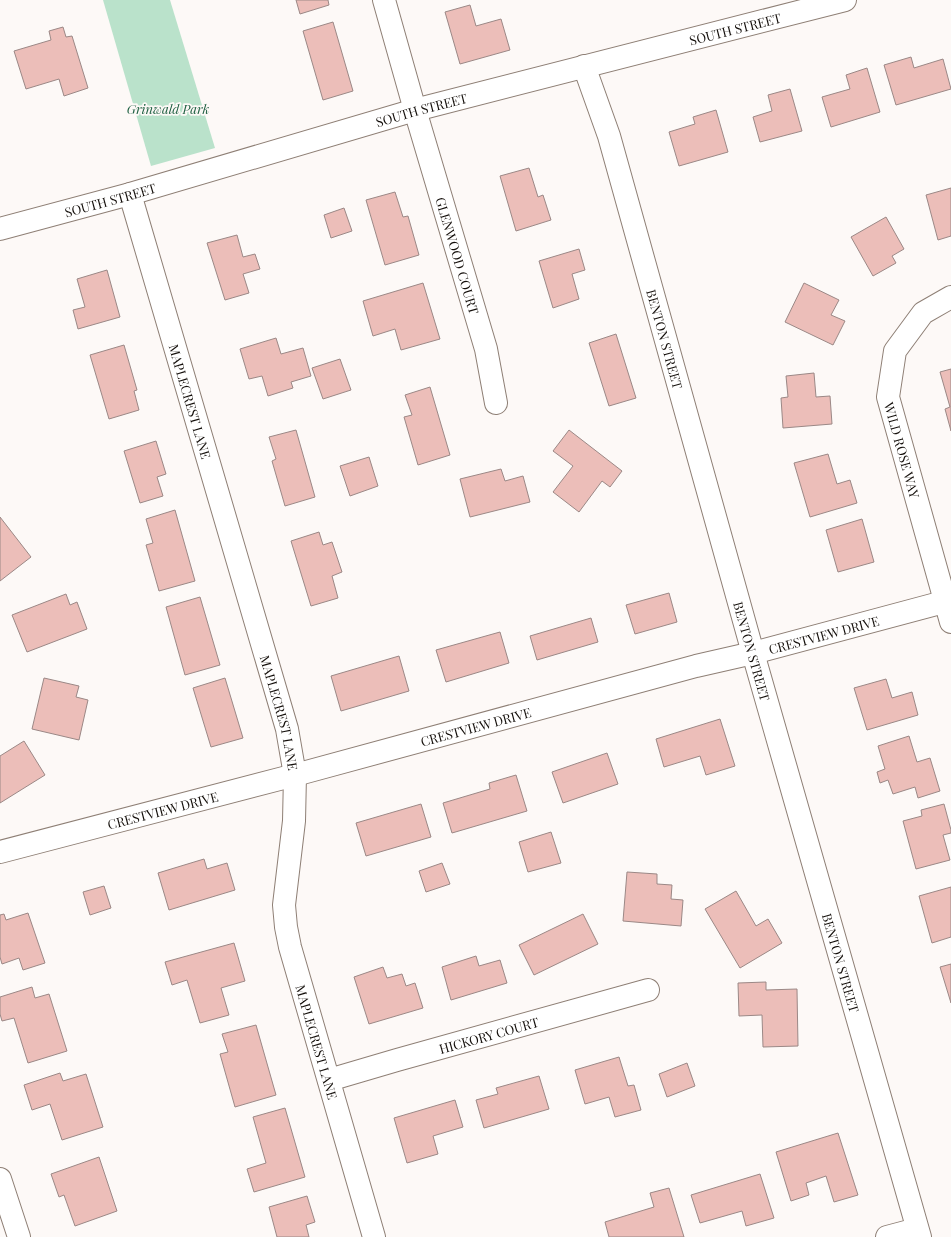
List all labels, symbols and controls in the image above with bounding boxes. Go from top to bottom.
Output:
street label: SOUTH STREET [687,8,783,48]
street label: SOUTH STREET [373,89,469,130]
park label: Grinwald Park [127,100,209,117]
street label: SOUTH STREET [62,178,158,220]
street label: GLENWOOD COURT [433,195,484,316]
street label: BENTON STREET [644,287,687,391]
street label: MAPLECREST LANE [166,342,216,461]
street label: WILD ROSE WAY [881,399,924,500]
street label: BENTON STREET [731,599,775,703]
street label: CRESTVIEW DRIVE [766,611,881,657]
street label: MAPLECREST LANE [257,653,303,772]
street label: CRESTVIEW DRIVE [418,703,533,749]
street label: CRESTVIEW DRIVE [105,787,220,832]
street label: BENTON STREET [819,911,864,1014]
street label: MAPLECREST LANE [293,982,342,1101]
street label: HICKORY COURT [437,1012,540,1056]

